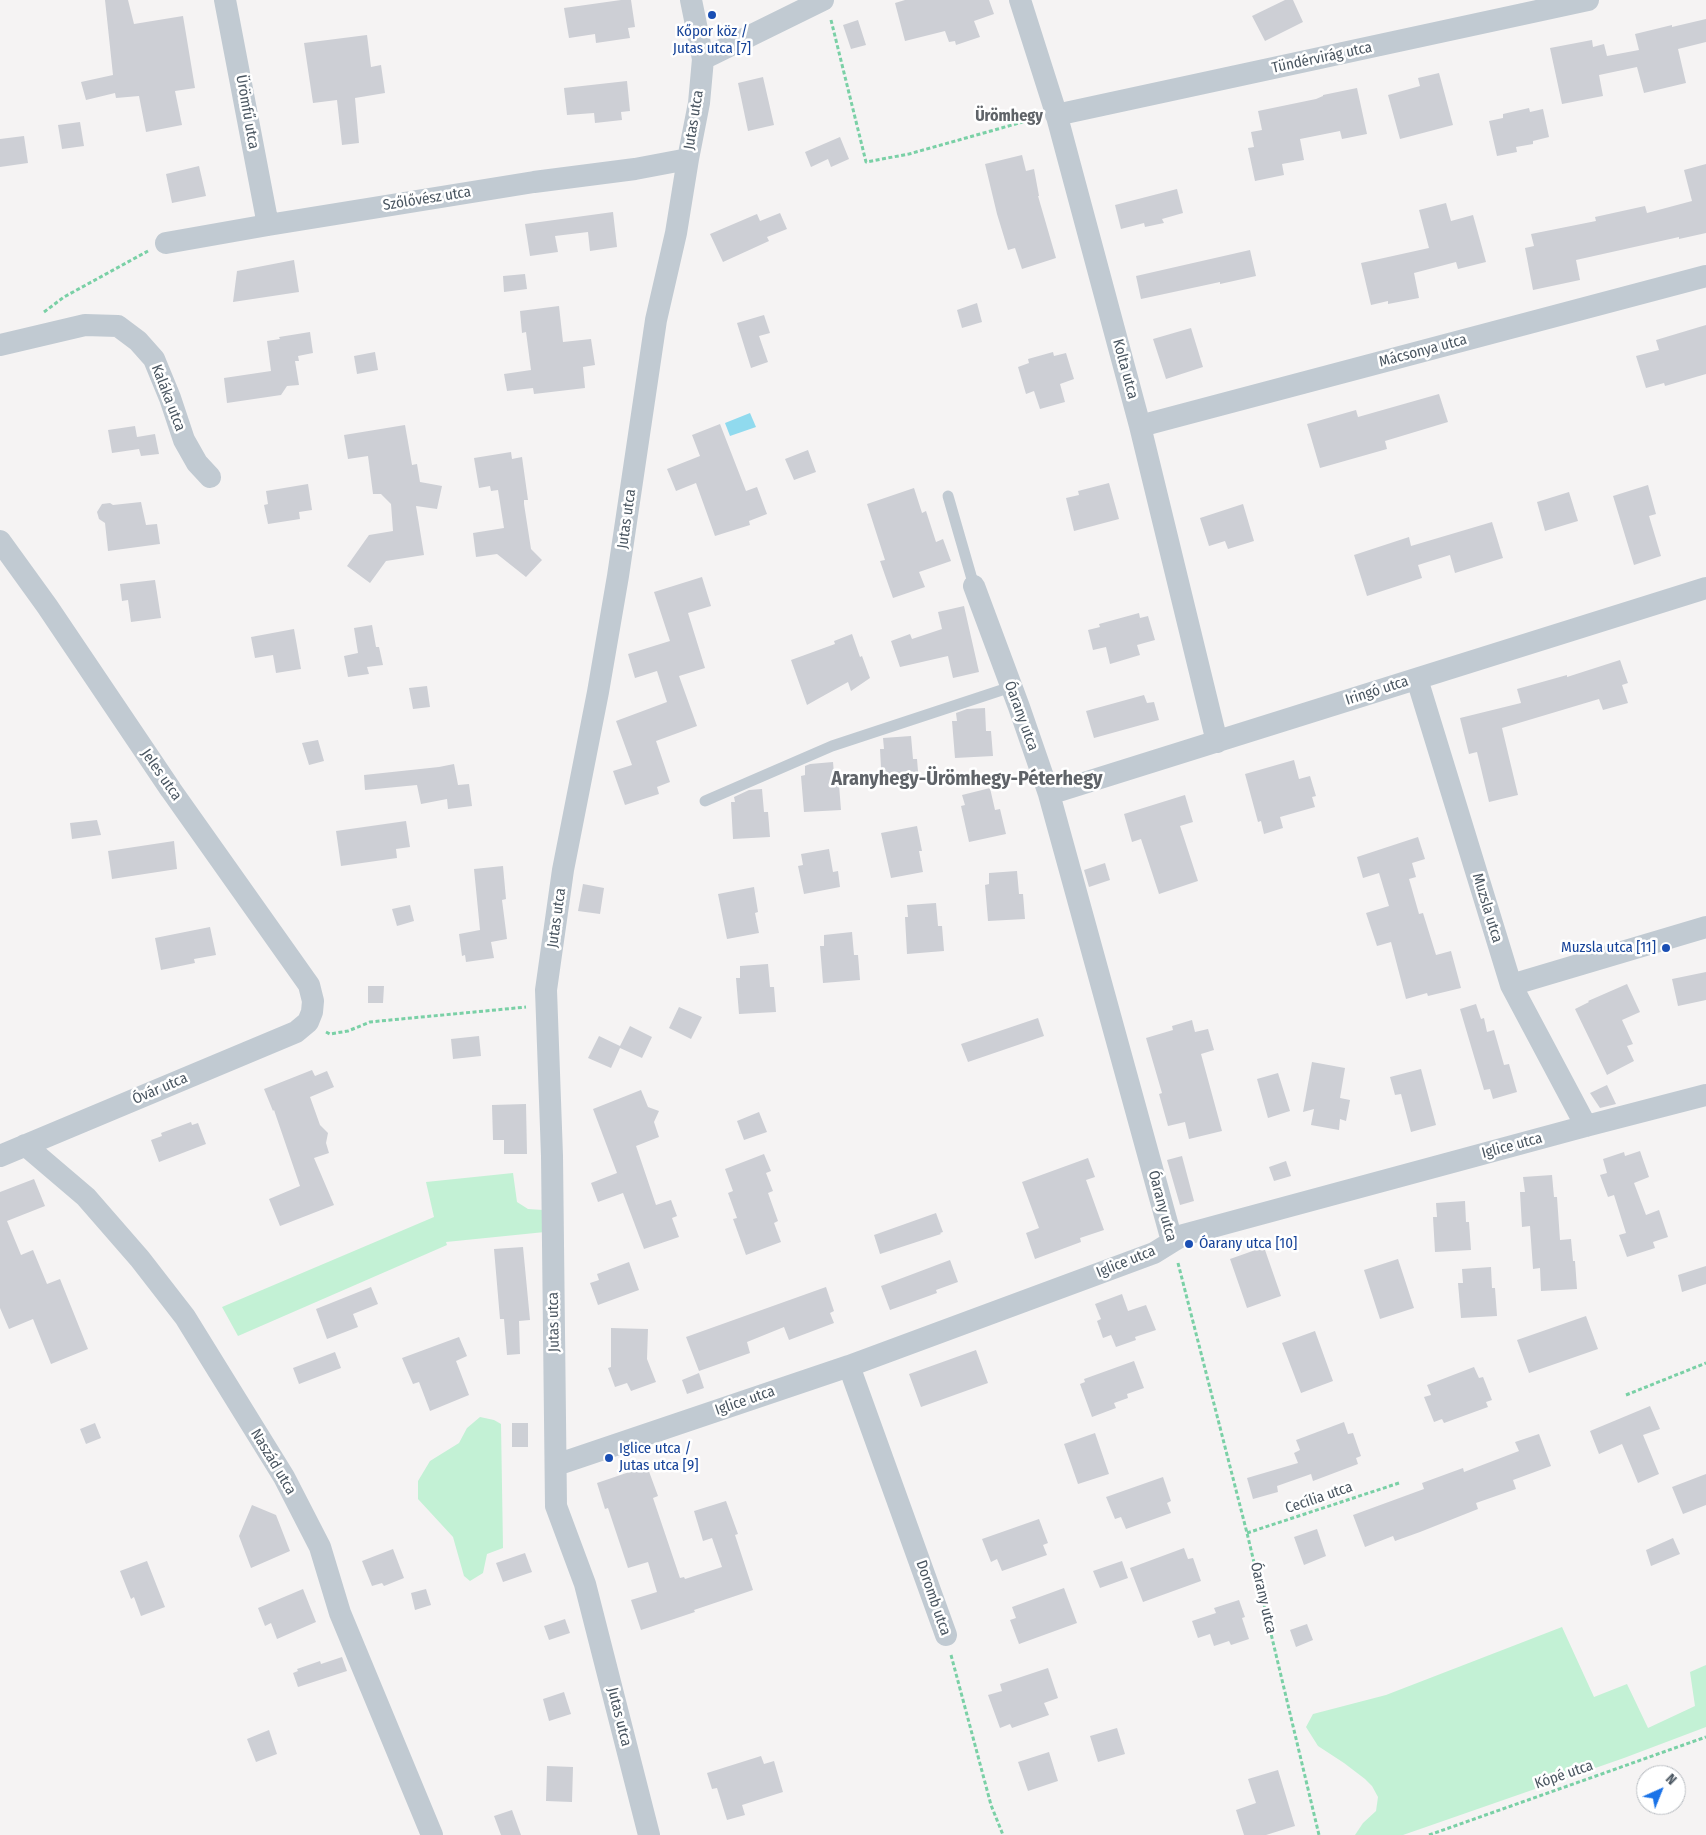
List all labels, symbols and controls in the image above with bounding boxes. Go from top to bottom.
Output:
marker: Kőpor köz / Jutas utca [7] [706,9,718,21]
place label: Kőpor köz / Jutas utca [7] [673,23,751,58]
street label: Tündérvirág utca [1270,39,1374,77]
street label: Ürömfű utca [232,73,262,151]
street label: Jutas utca [680,89,708,151]
district label: Ürömhegy [975,107,1043,127]
street label: Szőlővész utca [382,183,472,215]
street label: Mácsonya utca [1377,331,1469,371]
street label: Kolta utca [1108,337,1142,401]
street label: Kaláka utca [147,362,189,434]
street label: Jutas utca [614,488,640,550]
street label: Iringó utca [1343,672,1411,710]
street label: Óarany utca [1000,679,1042,753]
street label: Jeles utca [137,746,185,804]
district label: Aranyhegy-Ürömhegy-Péterhegy [831,767,1103,791]
street label: Muzsla utca [1468,871,1506,945]
street label: Jutas utca [544,887,570,949]
place label: Muzsla utca [11] [1561,939,1656,957]
marker: Muzsla utca [11] [1660,942,1672,954]
street label: Óvár utca [130,1069,190,1109]
street label: Iglice utca [1480,1129,1544,1163]
street label: Óarany utca [1144,1168,1180,1244]
place label: Óarany utca [10] [1199,1235,1297,1253]
marker: Óarany utca [10] [1183,1238,1195,1250]
street label: Iglice utca [1094,1242,1158,1282]
street label: Jutas utca [544,1292,564,1352]
street label: Iglice utca [713,1382,777,1420]
street label: Naszád utca [246,1426,300,1498]
place label: Iglice utca / Jutas utca [9] [619,1440,699,1475]
marker: Iglice utca / Jutas utca [9] [603,1452,615,1464]
street label: Cecília utca [1283,1478,1355,1518]
street label: Doromb utca [912,1558,954,1638]
street label: Óarany utca [1246,1560,1280,1636]
street label: Jutas utca [603,1686,635,1748]
street label: Kópé utca [1532,1757,1596,1793]
north arrow [1636,1765,1686,1815]
text: N [1662,1771,1680,1789]

